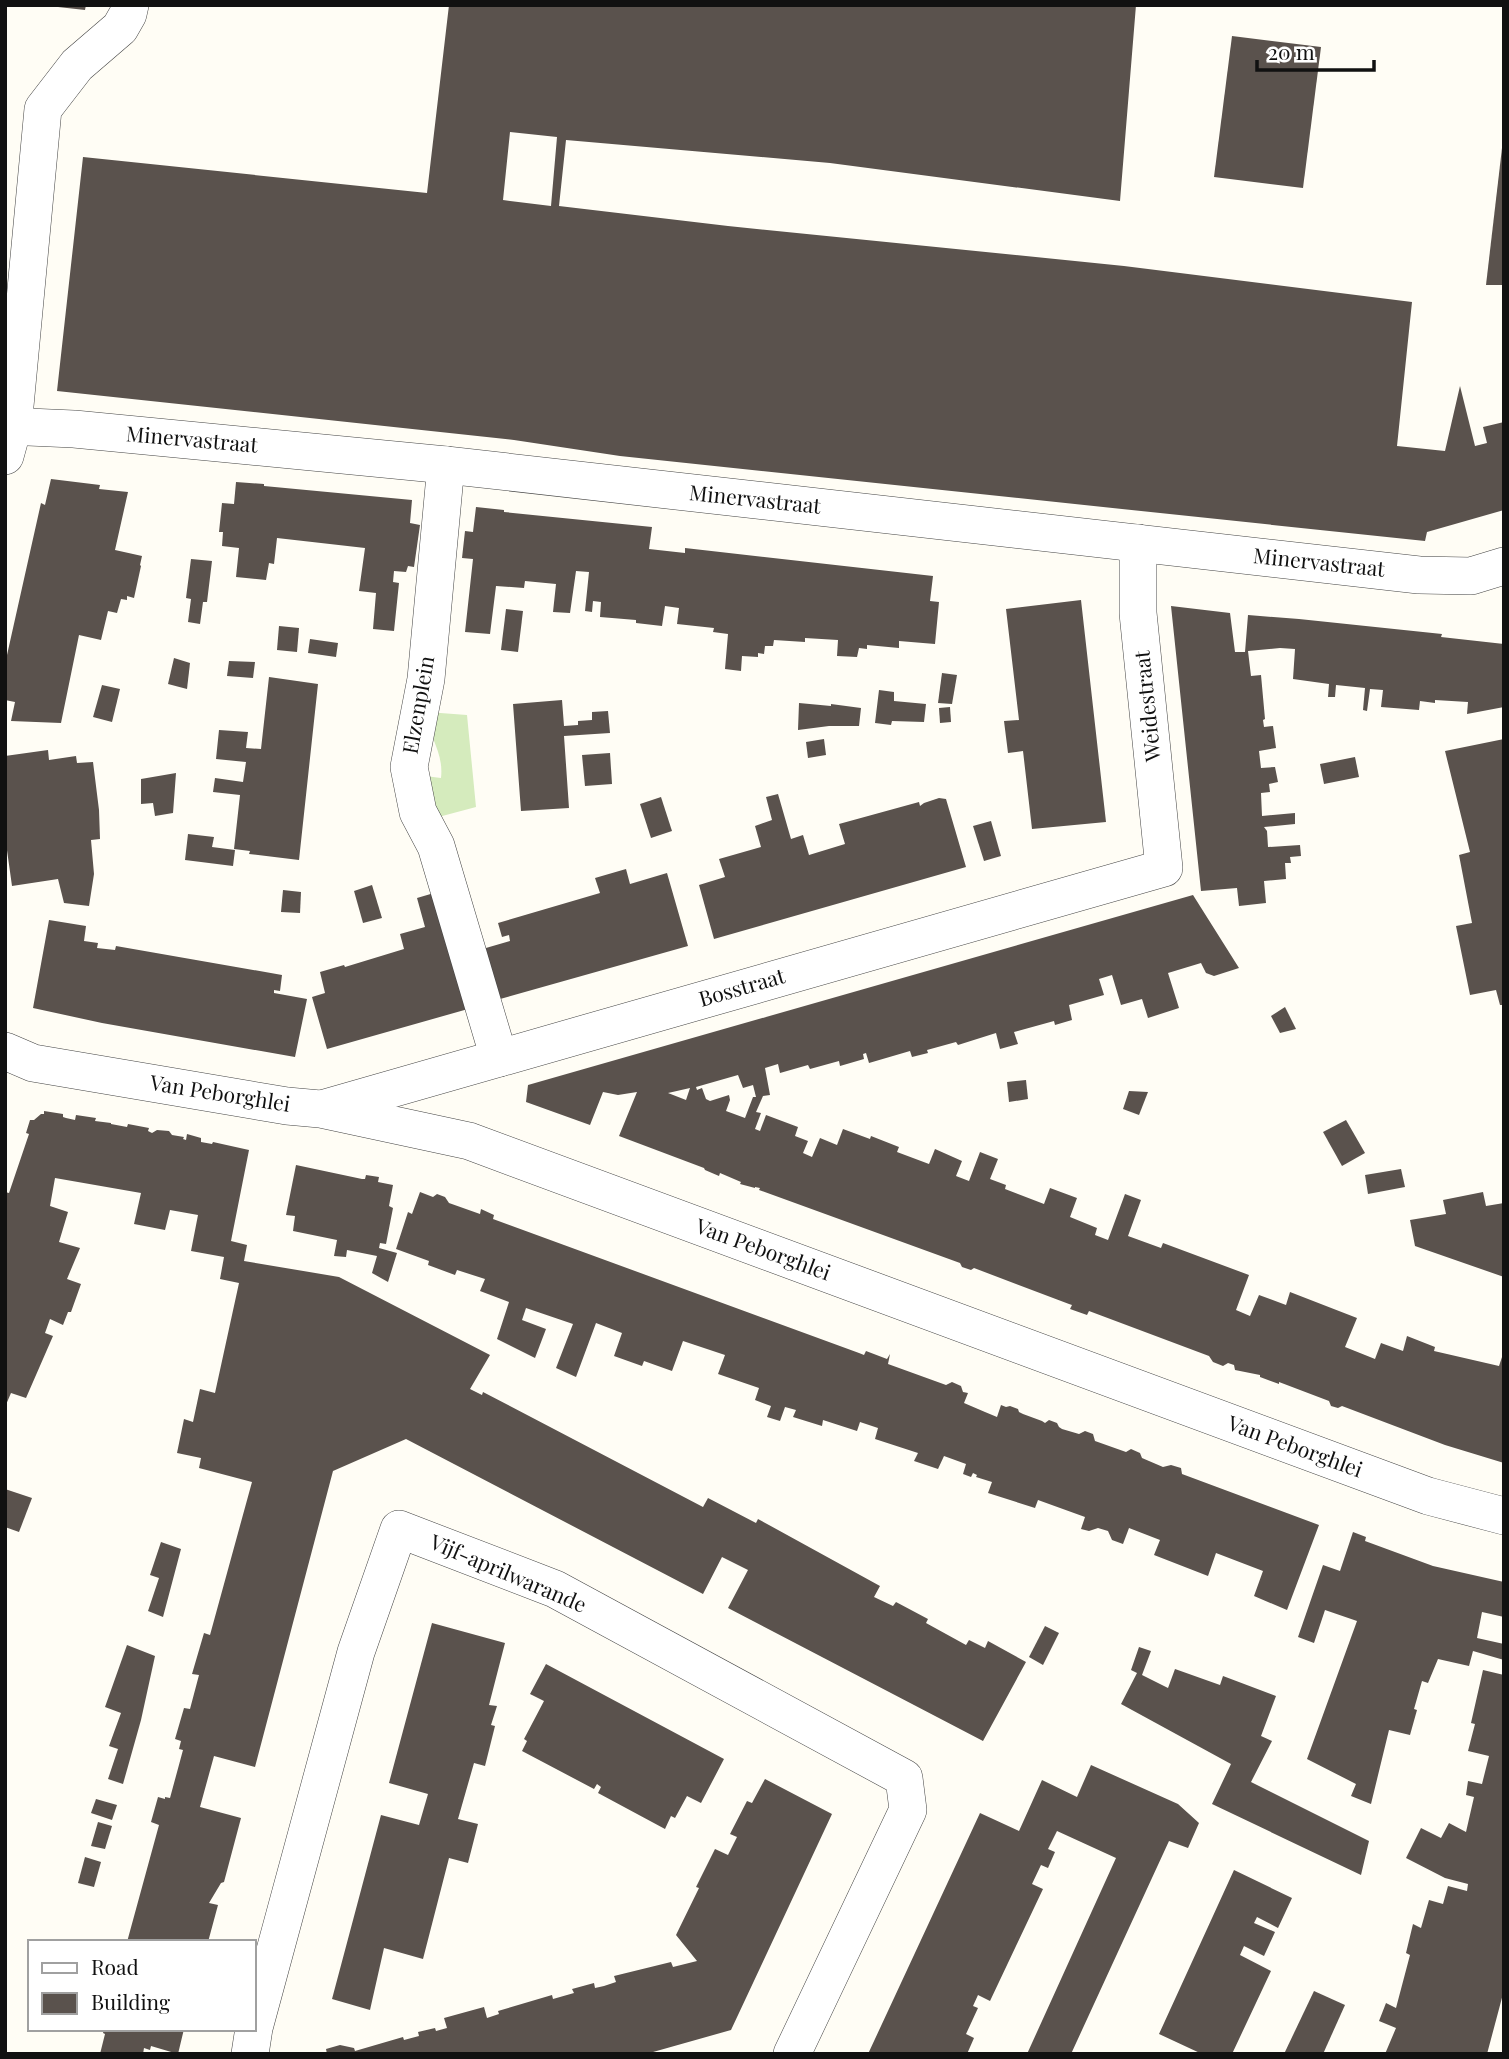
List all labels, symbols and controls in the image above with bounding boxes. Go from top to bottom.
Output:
scale bar [1257,28,1374,72]
text: 20 m [1268,37,1315,65]
street label: Minervastraat [125,418,260,458]
street label: Minervastraat [688,477,823,519]
street label: Minervastraat [1252,540,1387,582]
street label: Weidestraat [1126,649,1166,764]
street label: Elzenplein [395,653,440,756]
street label: Bosstraat [695,960,788,1012]
street label: Van Peborghlei [147,1067,292,1117]
street label: Van Peborghlei [691,1210,835,1285]
street label: Van Peborghlei [1223,1407,1367,1482]
street label: Vijf-aprilwarande [425,1526,591,1618]
legend [28,1940,256,2031]
text: Road [91,1952,139,1980]
text: Building [91,1987,170,2015]

